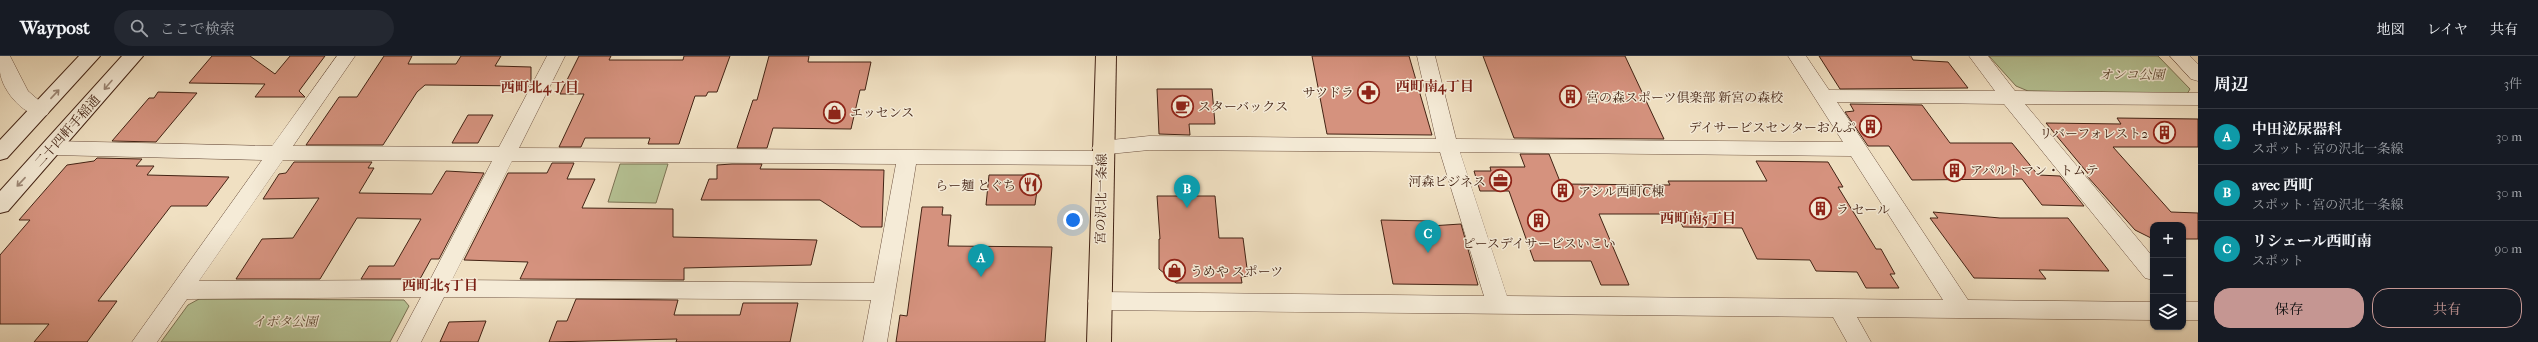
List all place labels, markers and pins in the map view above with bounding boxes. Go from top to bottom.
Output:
pharmacy icon: サツドラ [1356,79,1382,105]
building icon: 宮の森スポーツ倶楽部 新宮の森校 [1558,84,1584,110]
place label: サツドラ [1303,85,1354,100]
place label: 宮の森スポーツ倶楽部 新宮の森校 [1586,90,1783,105]
cafe icon: スターバックス [1170,93,1196,119]
shop icon: エッセンス [822,99,848,125]
place label: スターバックス [1198,99,1288,114]
place label: エッセンス [850,105,914,120]
building icon: デイサービスセンターおんぷ [1858,114,1884,140]
place label: デイサービスセンターおんぷ [1688,120,1856,135]
building icon: リバーフォレスト2 [2151,120,2177,146]
place label: リバーフォレスト2 [2039,126,2148,141]
building icon: アパルトマン・トムテ [1942,157,1968,183]
place label: アパルトマン・トムテ [1970,163,2099,178]
office icon: 河森ビジネス [1488,168,1514,194]
restaurant icon: らー麺 とぐち [1018,172,1044,198]
place label: 河森ビジネス [1408,174,1486,189]
pin: B [1174,175,1200,208]
place label: らー麺 とぐち [935,178,1016,193]
building icon: アシル西町C棟 [1550,178,1576,204]
place label: アシル西町C棟 [1578,184,1664,199]
building icon: ラ セール [1808,196,1834,222]
place label: ラ セール [1836,202,1890,217]
building icon: ピースデイサービスいこい [1526,208,1552,234]
pin: C [1415,220,1441,253]
place label: ピースデイサービスいこい [1462,236,1616,251]
pin: A [968,244,994,277]
shop icon: うめや スポーツ [1161,258,1187,284]
place label: うめや スポーツ [1190,264,1283,279]

